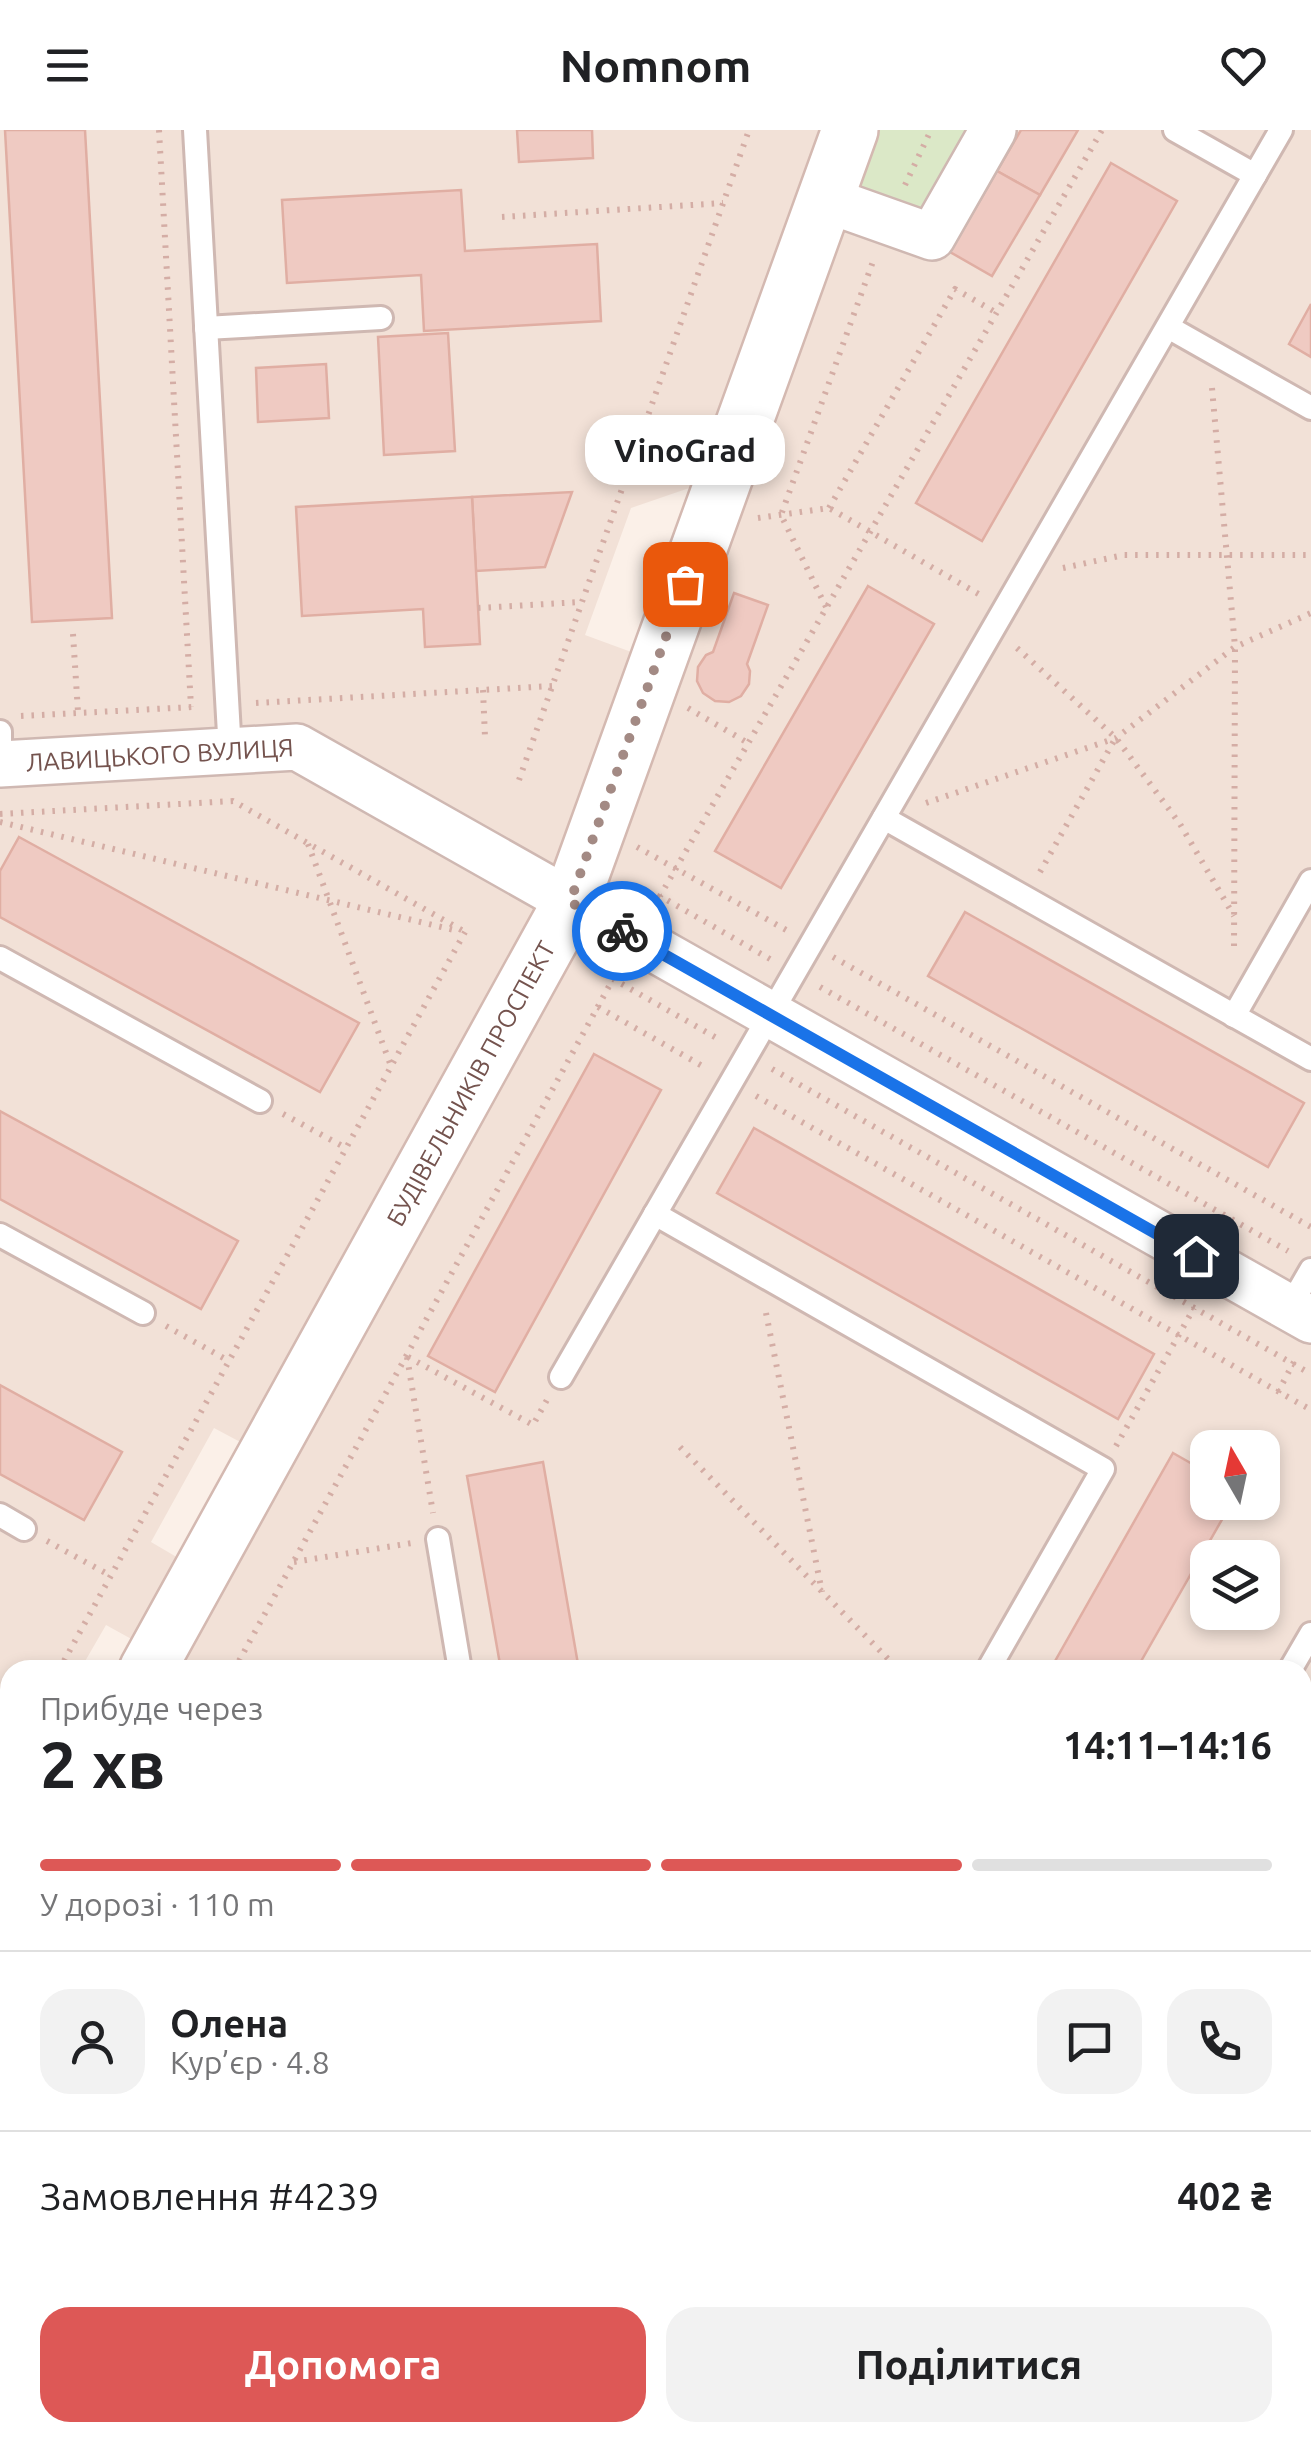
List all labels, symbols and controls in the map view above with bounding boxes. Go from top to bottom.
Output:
icon: menu [40,38,95,93]
icon: heart [1216,38,1271,93]
text: Nomnom [560,40,751,91]
callout: VinoGrad [585,414,785,484]
text: VinoGrad [614,432,756,468]
pin [643,542,728,627]
icon: bag [658,557,713,612]
street label: ЛАВИЦЬКОГО ВУЛИЦЯ [25,733,294,776]
courier [572,881,672,981]
icon: bike [595,904,650,959]
street label: БУДІВЕЛЬНИКІВ ПРОСПЕКТ [381,936,561,1231]
pin [1154,1214,1239,1299]
icon: home [1169,1229,1224,1284]
north arrow [1190,1430,1280,1520]
map controls [1190,1430,1280,1630]
button: layers [1190,1540,1280,1630]
text: Прибуде через [40,1690,263,1726]
text: 14:11–14:16 [1063,1724,1272,1766]
text: 2 хв [40,1727,165,1800]
text: У дорозі · 110 m [40,1886,275,1922]
button: person [40,1989,145,2094]
button: chat [1037,1989,1142,2094]
button: phone [1167,1989,1272,2094]
text: Олена [170,2002,288,2044]
text: Кур’єр · 4.8 [170,2044,330,2080]
text: Замовлення #4239 [40,2175,379,2217]
text: 402 ₴ [1177,2175,1272,2217]
button: Допомога [40,2307,646,2422]
button: Поділитися [666,2307,1272,2422]

